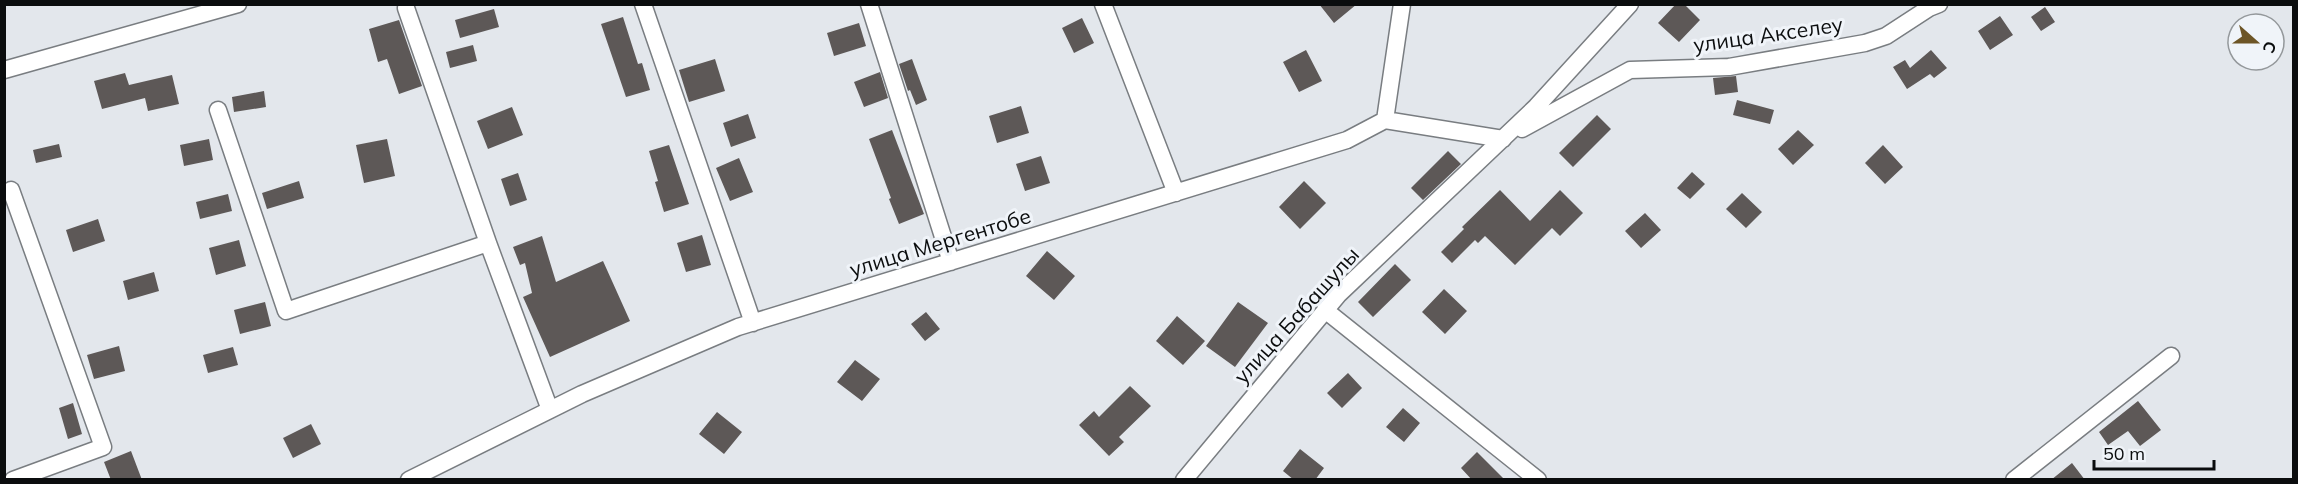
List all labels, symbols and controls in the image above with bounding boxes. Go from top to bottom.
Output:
street label: улица Акселеу [1692,11,1844,57]
north arrow [2226,12,2286,72]
text: С [2259,39,2281,56]
street label: улица Мергентобе [846,202,1034,282]
street label: улица Бабашулы [1228,241,1364,389]
scale bar [2094,433,2214,471]
text: 50 m [2103,442,2145,465]

